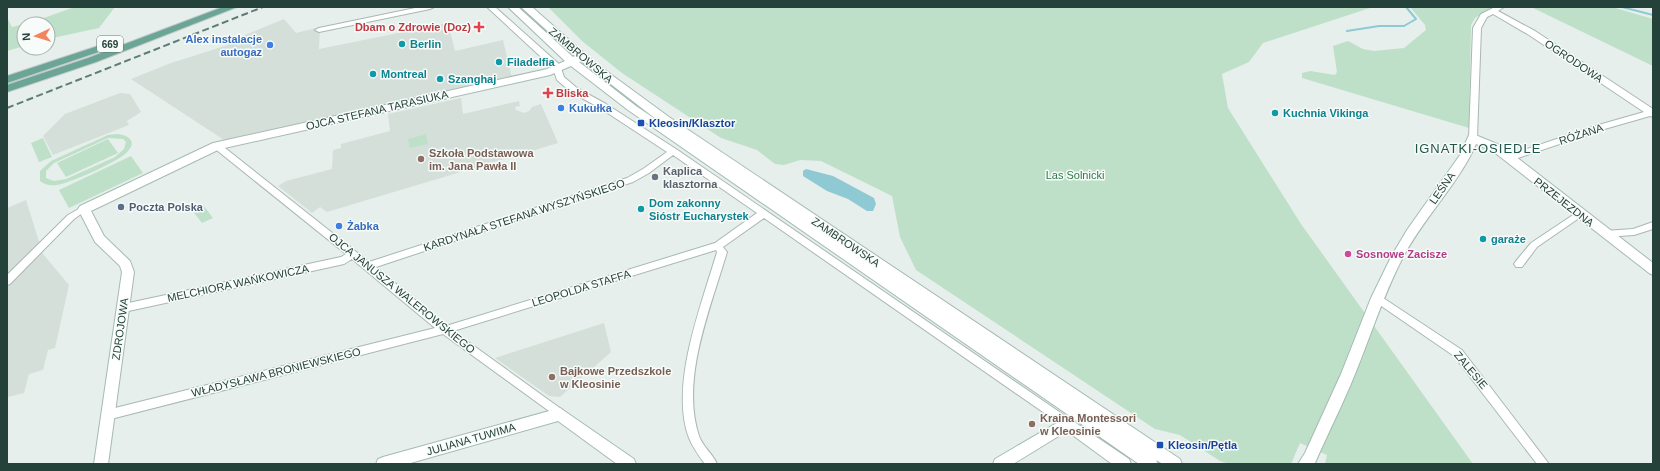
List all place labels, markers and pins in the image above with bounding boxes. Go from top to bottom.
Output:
place label: Dbam o Zdrowie (Doz) [355,21,471,33]
marker: Dbam o Zdrowie (Doz) [474,22,484,32]
place label: Alex instalacje autogaz [186,33,262,58]
place label: Berlin [410,38,441,50]
marker: Berlin [397,39,407,49]
marker: Alex instalacje autogaz [265,40,275,50]
place label: Filadelfia [507,56,556,68]
marker: Filadelfia [494,57,504,67]
place label: Montreal [381,68,427,80]
marker: Montreal [368,69,378,79]
place label: Szanghaj [448,73,496,85]
marker: Szanghaj [435,74,445,84]
place label: Bliska [556,87,589,99]
marker: Bliska [543,88,553,98]
place label: Kukułka [569,102,613,114]
marker: Kukułka [556,103,566,113]
place label: Kuchnia Vikinga [1283,107,1369,119]
marker: Kuchnia Vikinga [1270,108,1280,118]
place label: Kleosin/Klasztor [649,117,736,129]
marker: Kleosin/Klasztor [636,118,646,128]
place label: Szkoła Podstawowa im. Jana Pawła II [429,147,534,172]
marker: Szkoła Podstawowa im. Jana Pawła II [416,154,426,164]
place label: Kaplica klasztorna [663,165,718,190]
marker: Kaplica klasztorna [650,172,660,182]
place label: Dom zakonny Sióstr Eucharystek [649,197,750,222]
place label: Poczta Polska [129,201,204,213]
marker: Poczta Polska [116,202,126,212]
marker: Dom zakonny Sióstr Eucharystek [636,204,646,214]
place label: Żabka [347,220,380,232]
marker: Żabka [334,221,344,231]
place label: garaże [1491,233,1526,245]
marker: garaże [1478,234,1488,244]
place label: Sosnowe Zacisze [1356,248,1447,260]
marker: Sosnowe Zacisze [1343,249,1353,259]
place label: Bajkowe Przedszkole w Kleosinie [559,365,671,390]
marker: Bajkowe Przedszkole w Kleosinie [547,372,557,382]
place label: Kraina Montessori w Kleosinie [1039,412,1136,437]
marker: Kraina Montessori w Kleosinie [1027,419,1037,429]
place label: Kleosin/Pętla [1168,439,1238,451]
marker: Kleosin/Pętla [1155,440,1165,450]

